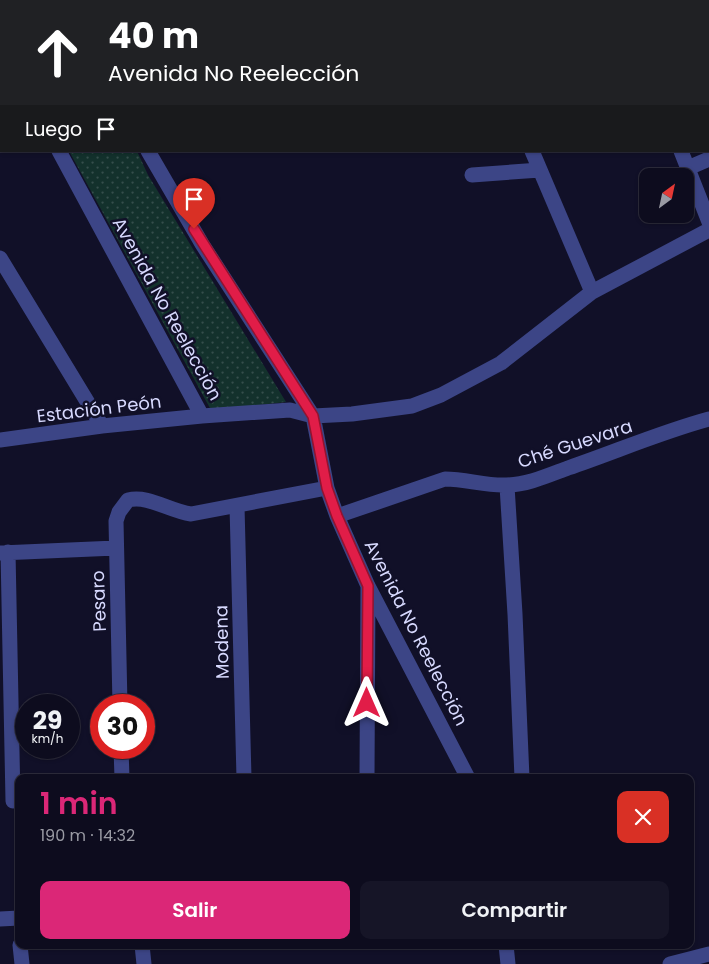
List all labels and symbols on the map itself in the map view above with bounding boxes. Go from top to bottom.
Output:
north arrow [639,168,694,222]
pin [173,178,215,229]
street label: Avenida No Reelección [107,213,228,405]
street label: Estación Peón [35,388,163,429]
street label: Ché Guevara [514,413,635,474]
street label: Avenida No Reelección [359,535,474,730]
street label: Pesaro [85,570,112,632]
street label: Modena [208,605,235,679]
position arrow [340,676,392,728]
speed limit sign: 30 [90,694,155,759]

